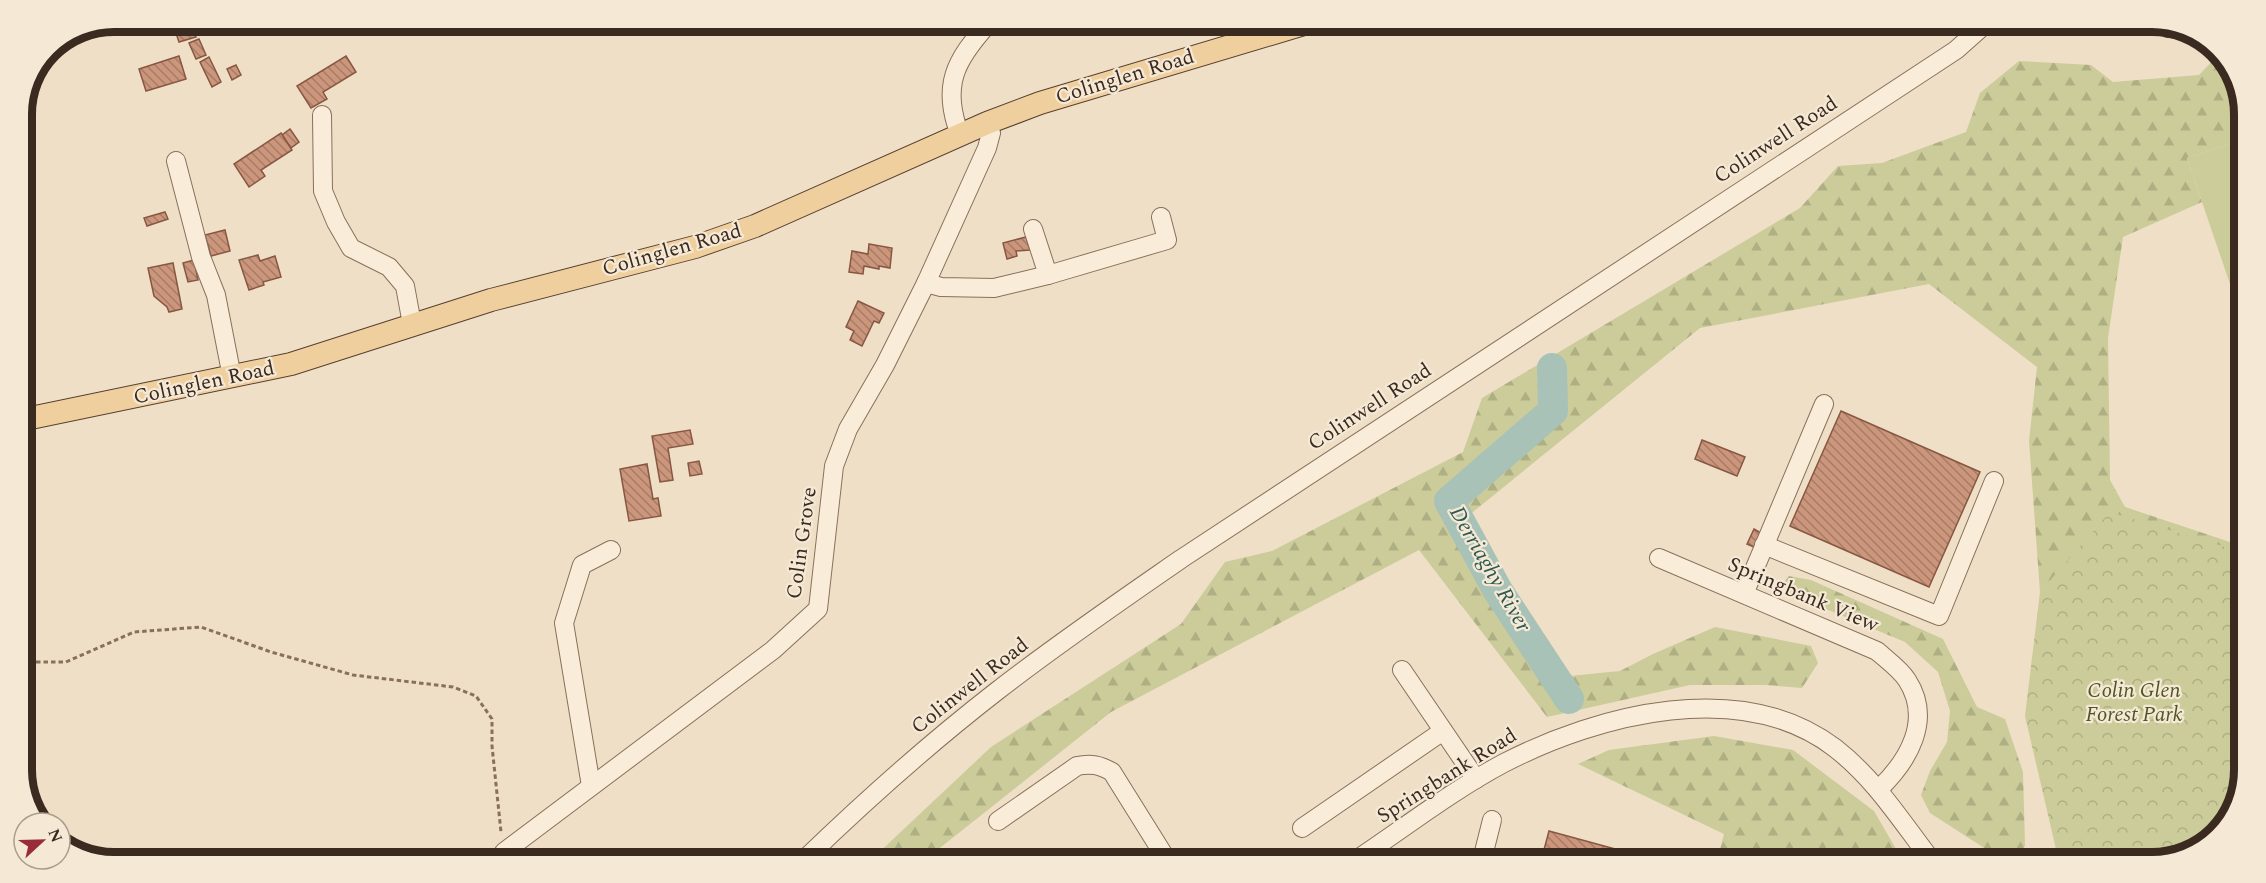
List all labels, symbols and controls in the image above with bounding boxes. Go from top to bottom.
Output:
street label: Colinglen Road [1052,41,1198,113]
street label: Colinwell Road [1708,88,1844,192]
street label: Colinglen Road [598,215,746,285]
street label: Colinglen Road [130,352,278,414]
street label: Colinwell Road [1302,355,1438,459]
street label: Colin Grove [778,485,826,601]
water label: Derriaghy River [1440,500,1540,639]
street label: Springbank View [1723,549,1884,642]
street label: Colinwell Road [904,630,1036,742]
park label: Colin Glen Forest Park [2086,675,2183,731]
street label: Springbank Road [1371,720,1523,832]
north arrow [12,811,72,871]
text: N [41,825,69,846]

